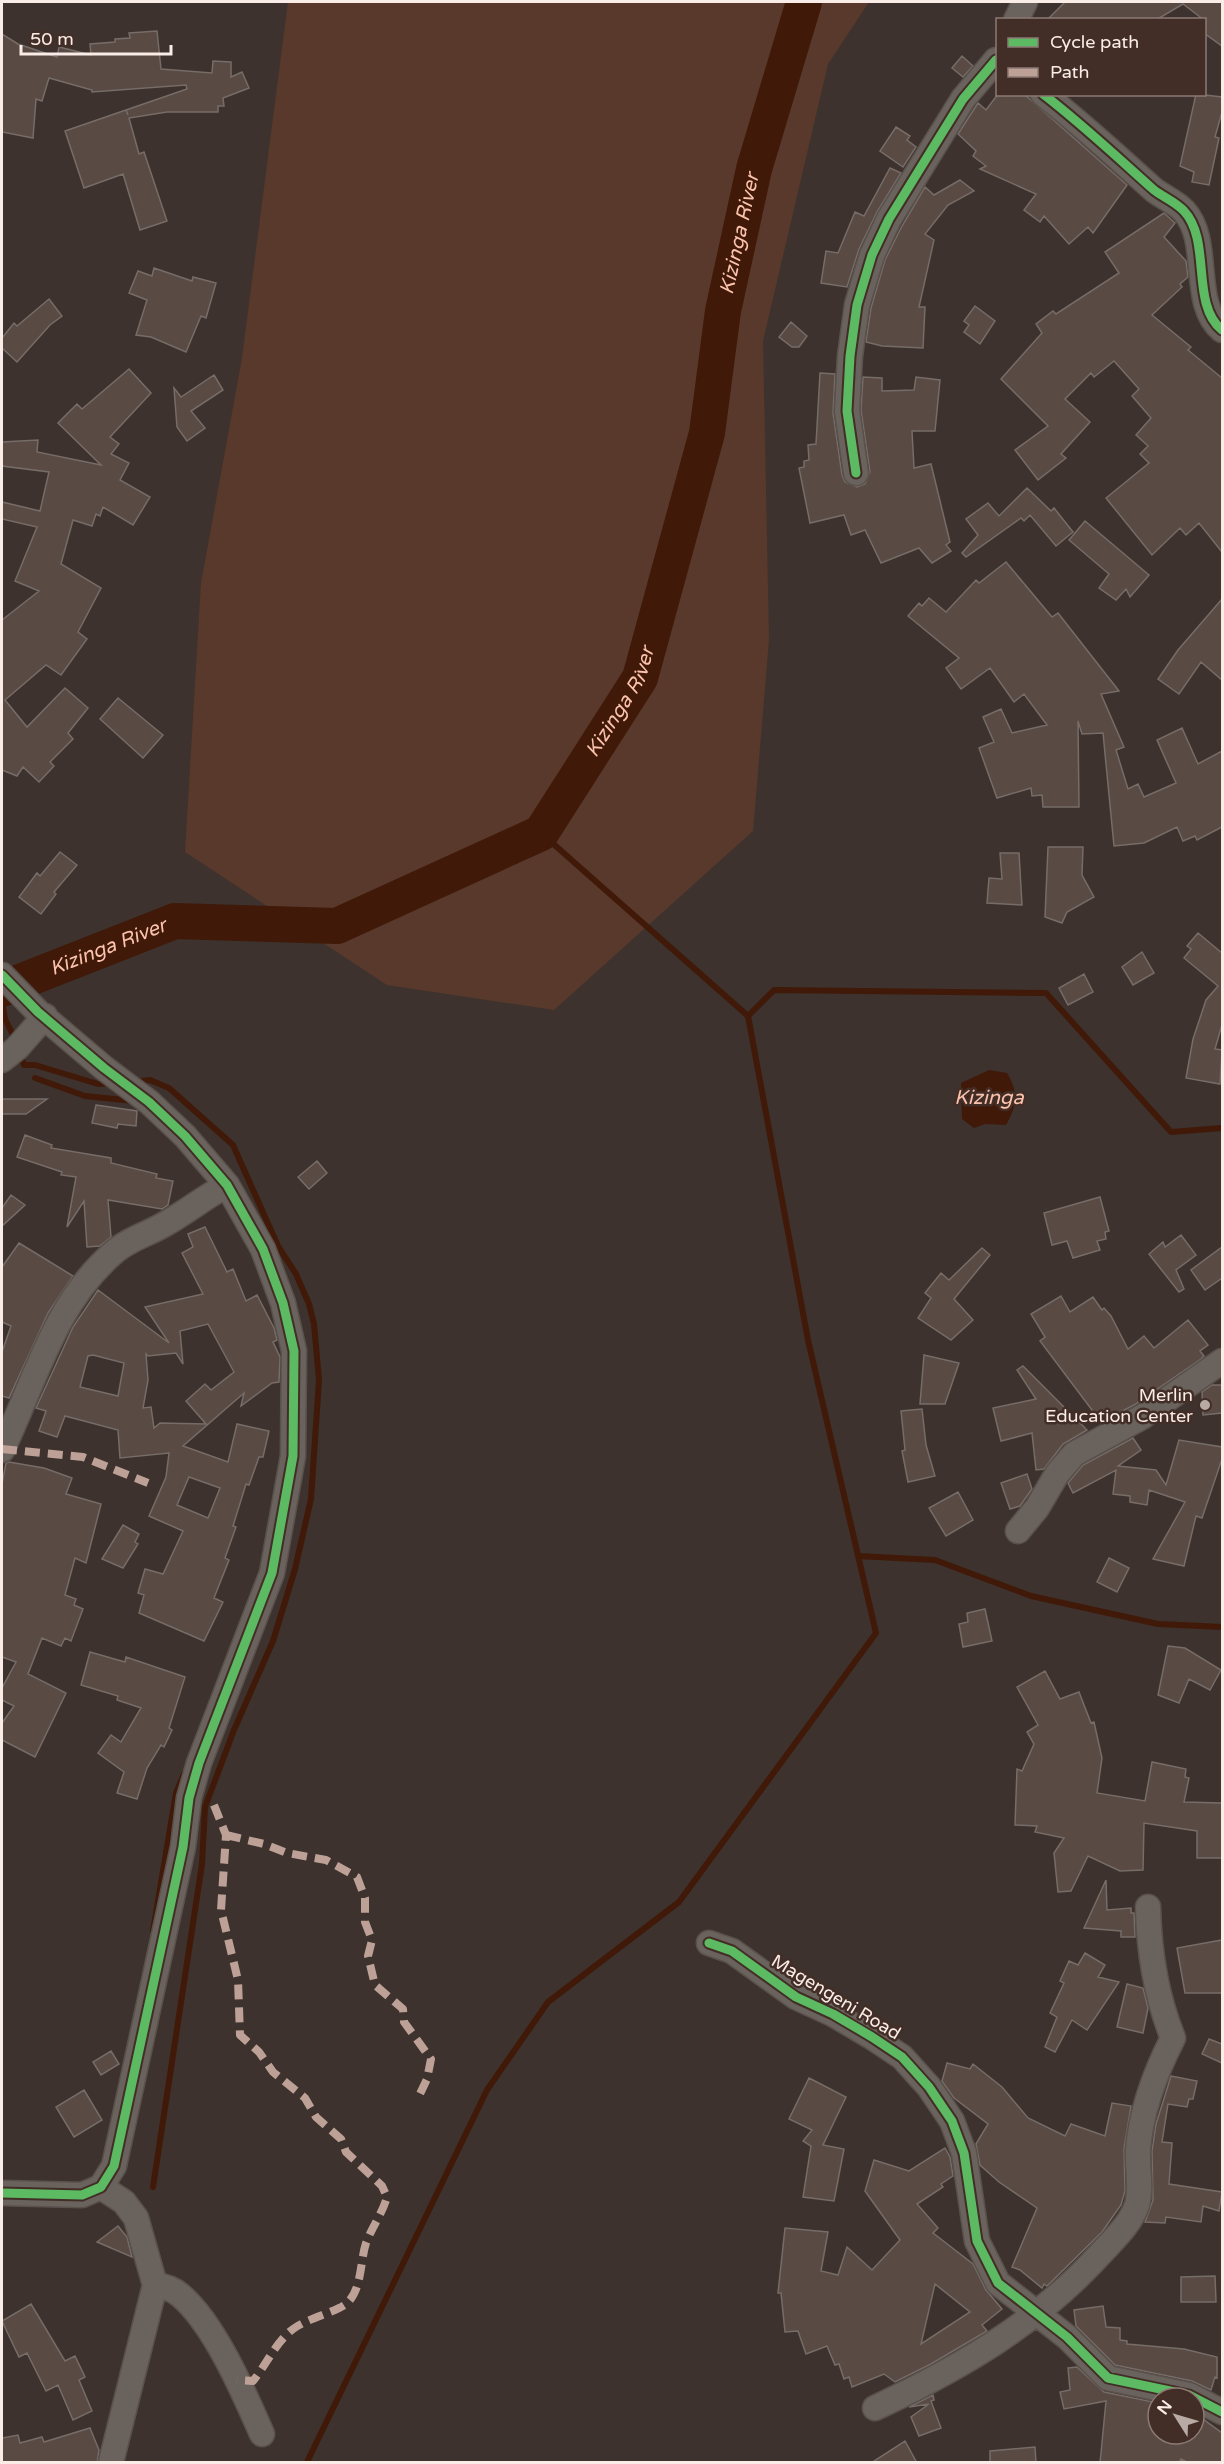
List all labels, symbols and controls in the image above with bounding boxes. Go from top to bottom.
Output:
scale bar [21,18,171,56]
legend [996,18,1206,96]
text: 50 m [30,28,74,50]
text: Cycle path [1050,31,1139,53]
text: Path [1050,61,1089,83]
water label: Kizinga River [715,169,765,297]
water label: Kizinga River [581,642,661,762]
water label: Kizinga River [46,913,172,981]
water label: Kizinga [954,1086,1024,1110]
place label: Merlin Education Center [1045,1384,1193,1427]
marker: Merlin Education Center [1198,1398,1212,1412]
street label: Magengeni Road [767,1950,905,2044]
north arrow [1146,2386,1206,2446]
text: N [1153,2396,1177,2419]

